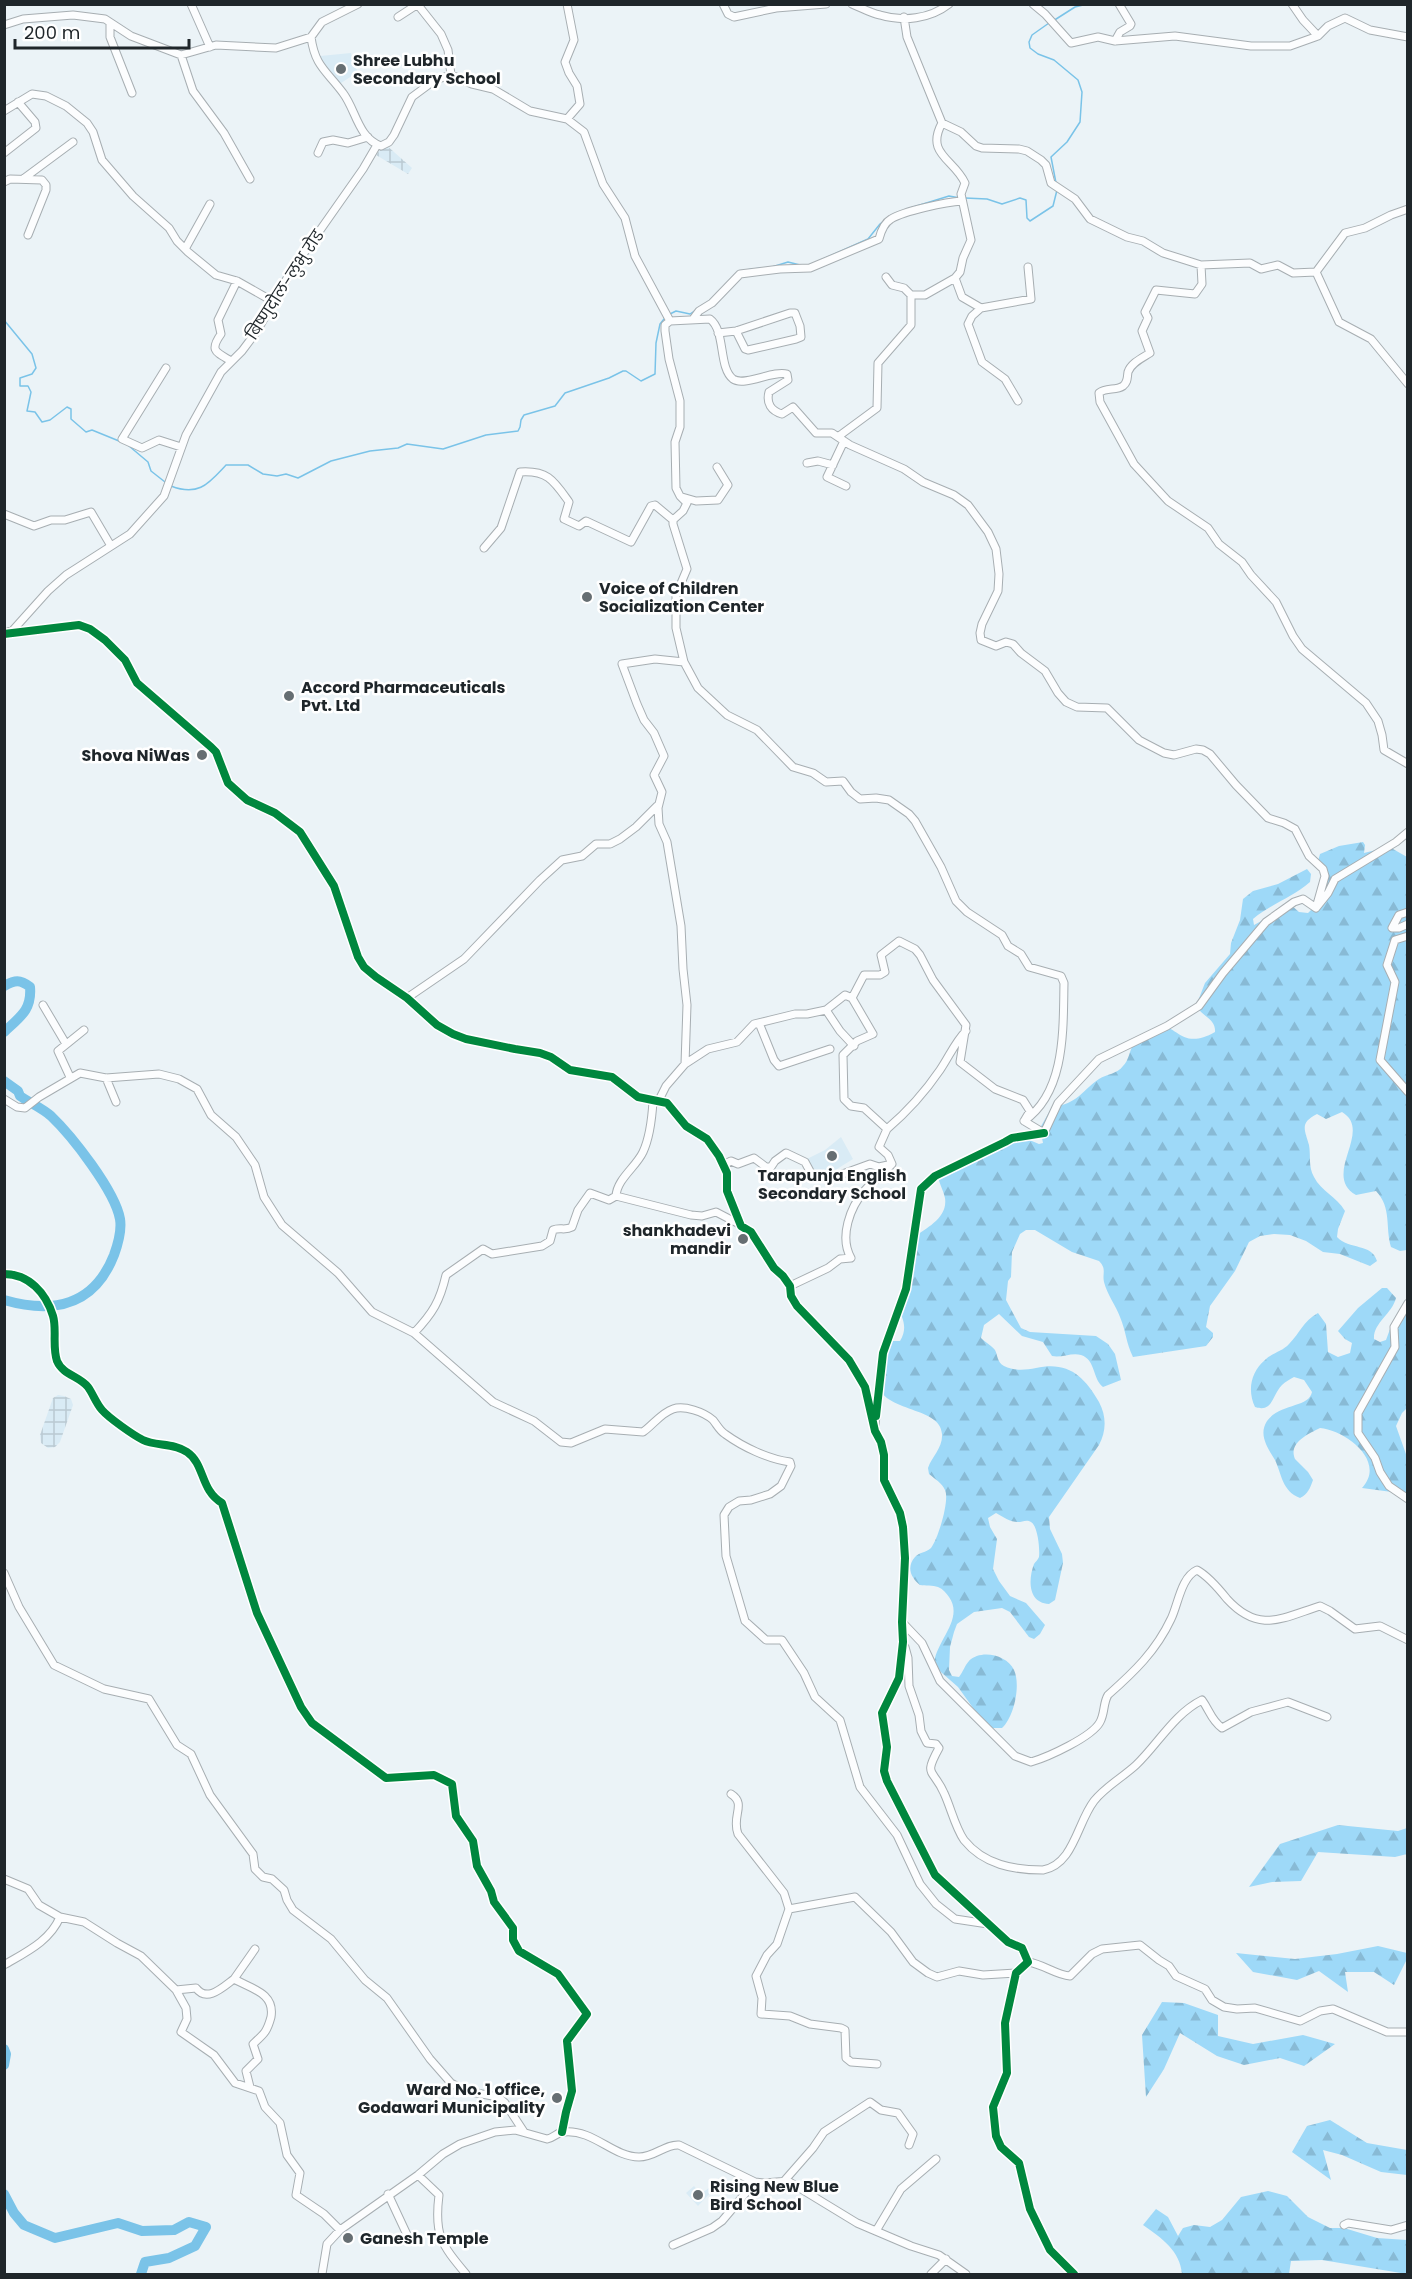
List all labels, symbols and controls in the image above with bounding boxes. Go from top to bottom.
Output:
scale bar [15,12,189,50]
text: 200 m [24,20,80,45]
place label: Shree Lubhu Secondary School [353,49,501,90]
marker: Shree Lubhu Secondary School [334,62,348,76]
street label: बिष्णुदोल-लुभु रोड [240,225,330,345]
place label: Voice of Children Socialization Center [599,577,764,618]
marker: Voice of Children Socialization Center [580,590,594,604]
place label: Accord Pharmaceuticals Pvt. Ltd [301,676,506,717]
marker: Accord Pharmaceuticals Pvt. Ltd [282,689,296,703]
place label: Shova NiWas [82,744,190,767]
marker: Shova NiWas [195,748,209,762]
marker: Tarapunja English Secondary School [825,1149,839,1163]
place label: Tarapunja English Secondary School [758,1164,906,1205]
place label: shankhadevi mandir [623,1219,731,1260]
marker: shankhadevi mandir [736,1232,750,1246]
place label: Ward No. 1 office, Godawari Municipality [358,2078,546,2119]
marker: Ward No. 1 office, Godawari Municipality [550,2091,564,2105]
place label: Rising New Blue Bird School [710,2175,839,2216]
marker: Rising New Blue Bird School [691,2188,705,2202]
place label: Ganesh Temple [360,2227,489,2250]
marker: Ganesh Temple [341,2231,355,2245]

